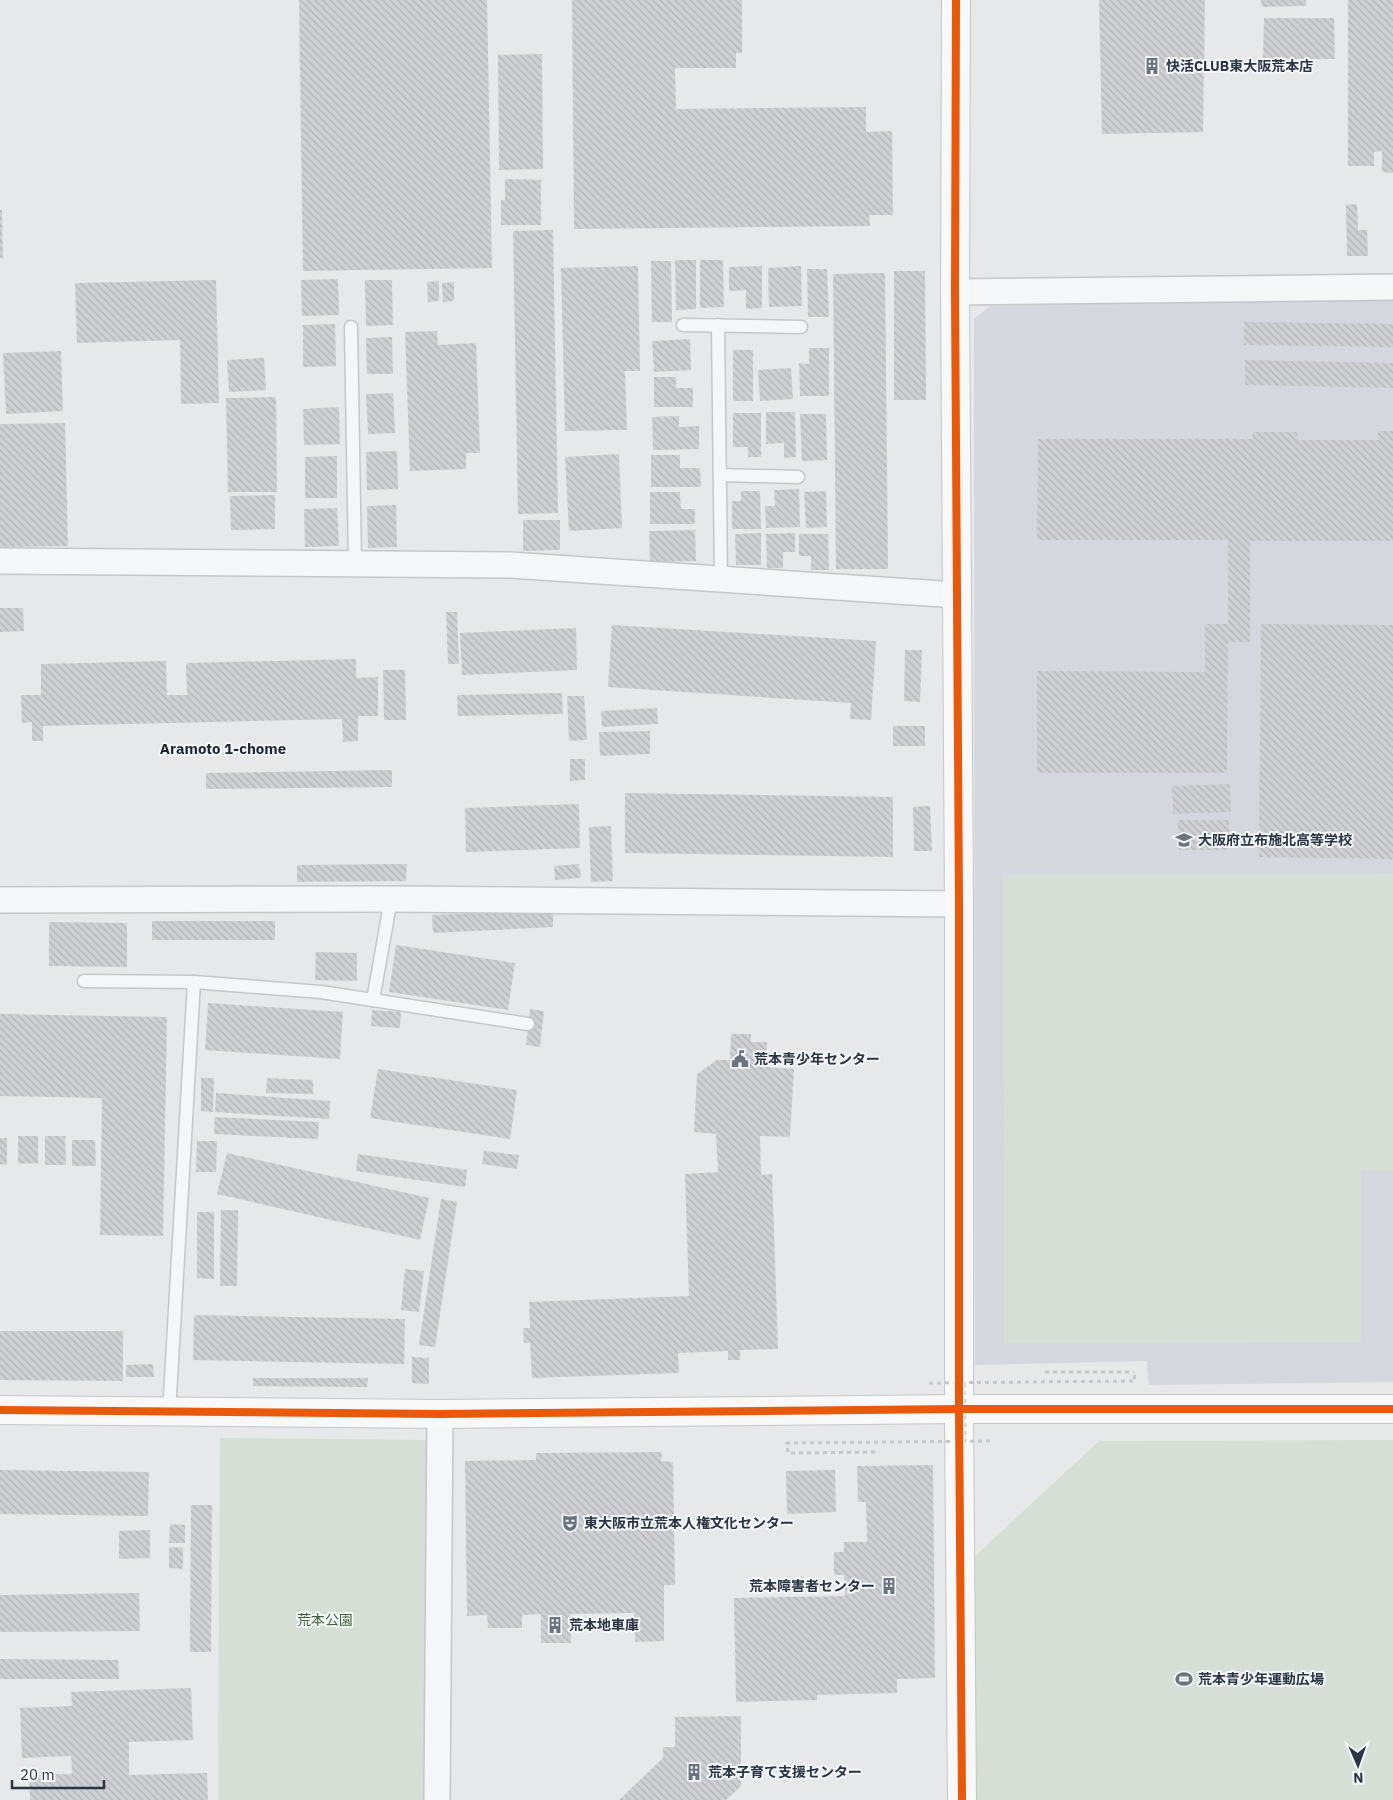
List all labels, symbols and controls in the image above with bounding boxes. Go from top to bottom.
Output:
building icon: 快活CLUB東大阪荒本店 [1142,56,1162,76]
place label: 快活CLUB東大阪荒本店 [1166,57,1313,75]
district label: Aramoto 1-chome [160,739,286,758]
school or university icon: 大阪府立布施北高等学校 [1174,830,1194,850]
place label: 大阪府立布施北高等学校 [1198,831,1352,849]
public building icon: 荒本青少年センター [730,1049,750,1069]
place label: 荒本青少年センター [754,1050,880,1068]
theatre icon: 東大阪市立荒本人権文化センター [560,1513,580,1533]
place label: 東大阪市立荒本人権文化センター [584,1514,794,1532]
building icon: 荒本障害者センター [879,1576,899,1596]
place label: 荒本障害者センター [749,1577,875,1595]
park label: 荒本公園 [297,1611,353,1629]
building icon: 荒本地車庫 [545,1615,565,1635]
place label: 荒本地車庫 [569,1616,639,1634]
sports icon: 荒本青少年運動広場 [1174,1669,1194,1689]
place label: 荒本青少年運動広場 [1198,1670,1324,1688]
north arrow [1333,1740,1383,1790]
scale bar [12,1758,105,1790]
building icon: 荒本子育て支援センター [684,1762,704,1782]
place label: 荒本子育て支援センター [708,1763,862,1781]
text: 20 m [20,1765,55,1784]
text: N [1353,1769,1364,1787]

